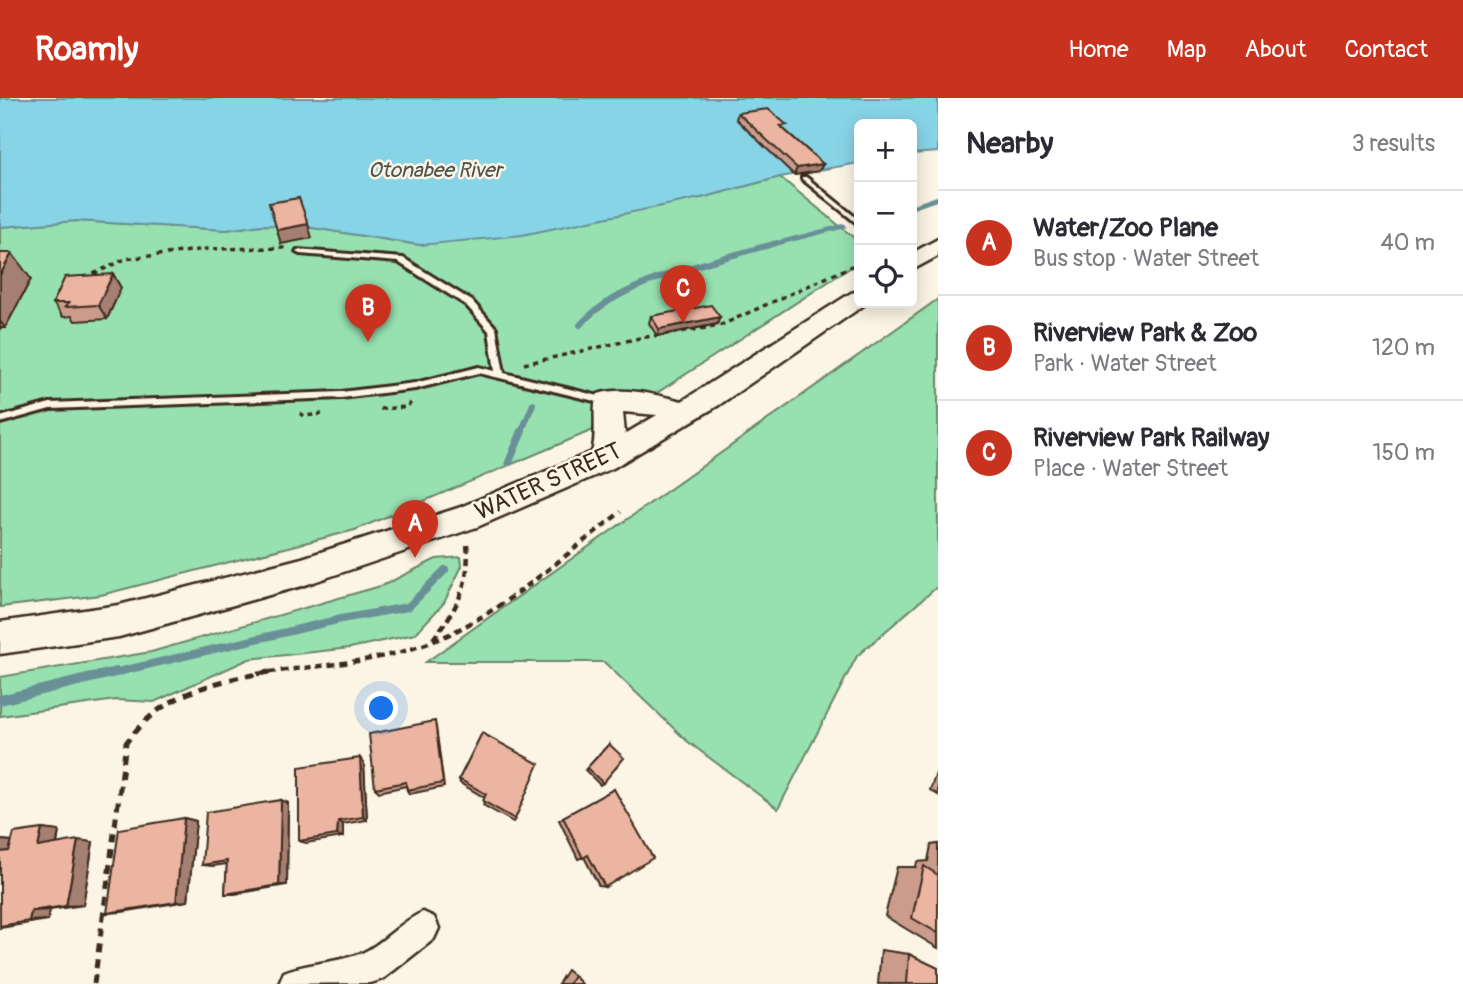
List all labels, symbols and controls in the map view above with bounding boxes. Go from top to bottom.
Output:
text: Roamly [35,29,138,70]
text: Home [1068,35,1129,64]
text: Map [1167,35,1207,64]
text: About [1245,35,1307,64]
text: Contact [1345,35,1428,64]
map controls [854,119,917,308]
button: + [854,119,917,182]
text: Nearby [966,125,1053,162]
text: 3 results [1352,129,1435,158]
water label: Otonabee River [368,157,504,184]
button: − [854,182,917,245]
text: Water/Zoo Plane [1033,212,1218,244]
text: A [982,228,996,257]
text: 40 m [1381,228,1435,257]
text: Bus stop · Water Street [1033,244,1259,273]
button: locate [854,245,917,308]
pin: C [660,265,706,323]
pin: B [345,284,391,342]
text: Riverview Park & Zoo [1033,317,1257,349]
text: B [982,333,996,362]
text: 120 m [1372,333,1435,362]
text: Park · Water Street [1033,349,1217,378]
text: Riverview Park Railway [1033,422,1269,454]
street label: WATER STREET [471,436,626,527]
text: C [982,438,996,467]
text: 150 m [1372,438,1435,467]
text: Place · Water Street [1033,454,1228,483]
pin: A [392,500,438,558]
your location [364,691,398,725]

